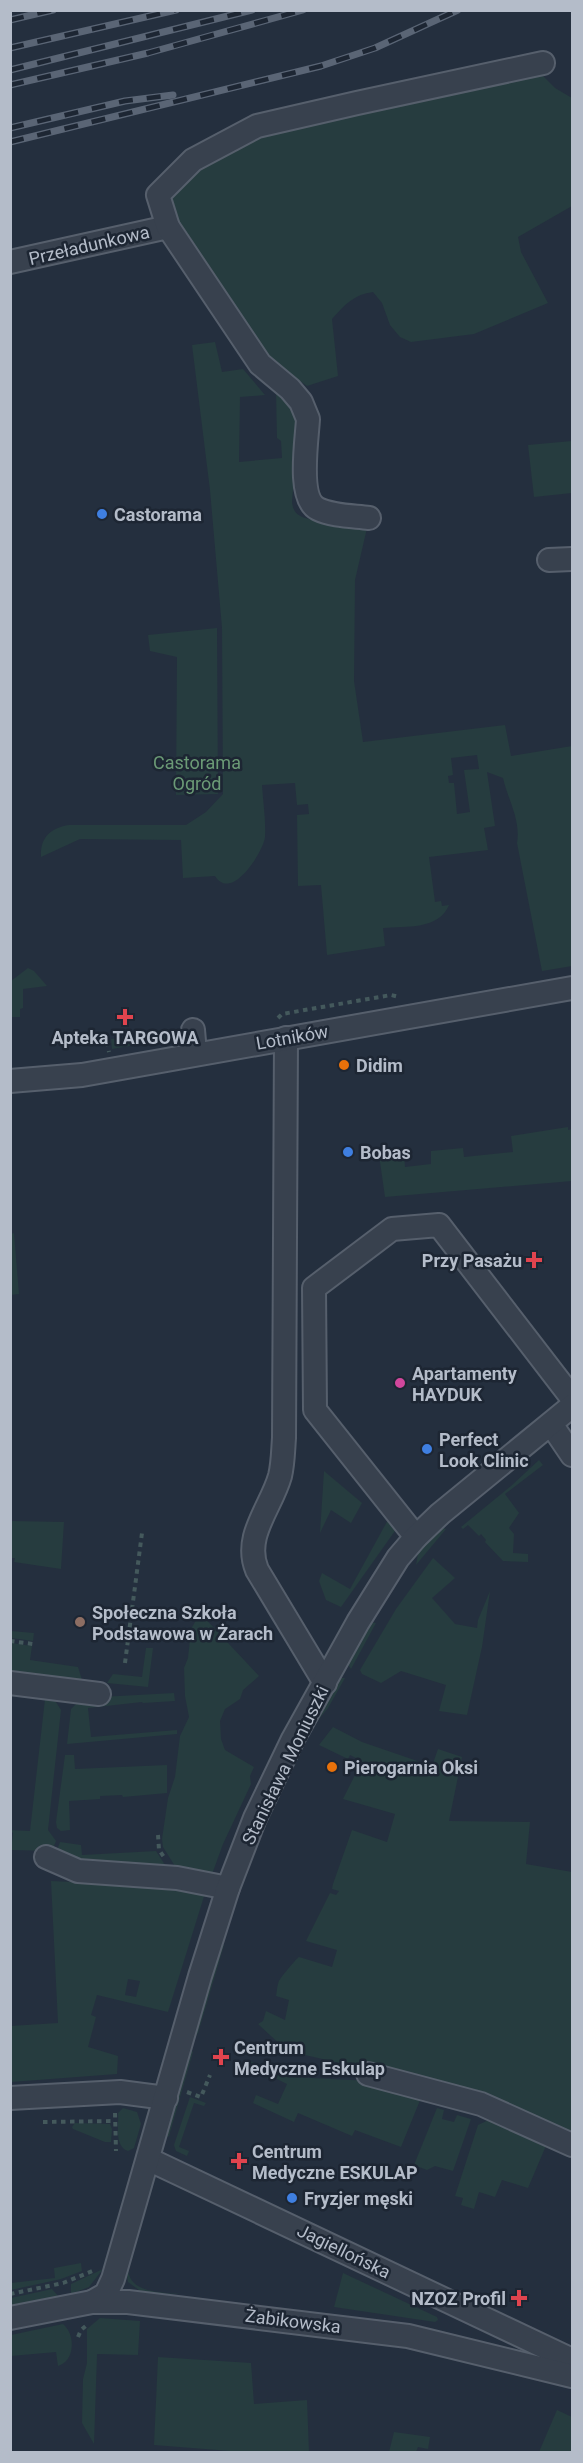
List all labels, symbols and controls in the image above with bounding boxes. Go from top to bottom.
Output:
street label: Przeładunkowa [27,221,151,269]
place label: Castorama [114,504,202,525]
marker: Castorama [95,507,109,521]
park label: Castorama Ogród [153,752,241,794]
marker: Apteka TARGOWA [118,1010,132,1024]
street label: Lotników [254,1020,330,1054]
place label: Apteka TARGOWA [52,1027,199,1048]
place label: Didim [356,1055,403,1076]
marker: Didim [337,1058,351,1072]
place label: Bobas [360,1142,411,1163]
marker: Bobas [341,1145,355,1159]
place label: Przy Pasażu [422,1250,522,1271]
marker: Przy Pasażu [527,1253,541,1267]
place label: Apartamenty HAYDUK [412,1363,518,1405]
marker: Apartamenty HAYDUK [393,1376,407,1390]
place label: Perfect Look Clinic [439,1429,529,1471]
marker: Perfect Look Clinic [420,1442,434,1456]
place label: Społeczna Szkoła Podstawowa w Żarach [92,1602,273,1644]
marker: Społeczna Szkoła Podstawowa w Żarach [73,1615,87,1629]
street label: Stanisława Moniuszki [237,1682,333,1848]
place label: Pierogarnia Oksi [344,1757,478,1778]
marker: Pierogarnia Oksi [325,1760,339,1774]
place label: Centrum Medyczne Eskulap [234,2037,385,2079]
marker: Centrum Medyczne Eskulap [212,2048,230,2066]
place label: Centrum Medyczne ESKULAP [252,2141,418,2183]
marker: Centrum Medyczne ESKULAP [230,2152,248,2170]
place label: Fryzjer męski [304,2188,413,2209]
marker: Fryzjer męski [285,2191,299,2205]
street label: Jagiellońska [294,2219,394,2283]
place label: NZOZ Profil [411,2288,506,2309]
marker: NZOZ Profil [510,2289,528,2307]
street label: Żabikowska [244,2305,342,2337]

